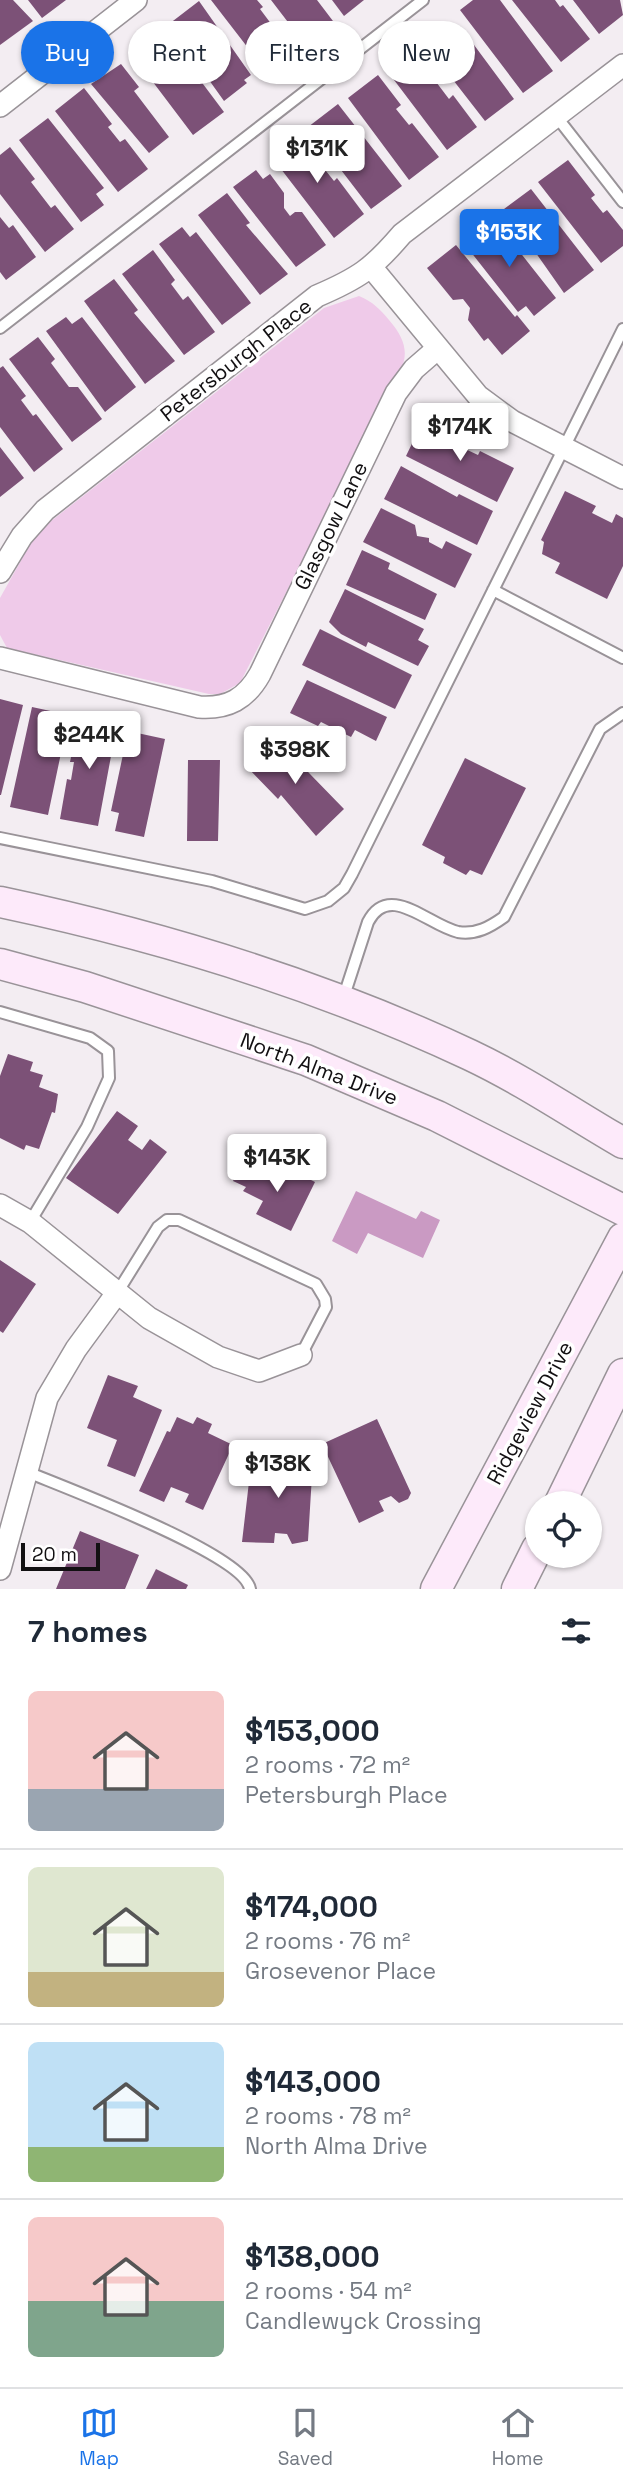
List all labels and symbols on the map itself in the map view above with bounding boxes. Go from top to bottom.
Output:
pin: $131K [268,125,366,185]
pin: $153K [460,210,558,269]
street label: Petersburgh Place [154,292,317,427]
pin: $174K [411,404,509,463]
street label: Glasgow Lane [288,457,373,594]
pin: $244K [40,712,138,771]
pin: $398K [246,726,344,786]
street label: North Alma Drive [237,1026,402,1111]
pin: $143K [228,1134,326,1194]
street label: Ridgeview Drive [480,1336,579,1489]
pin: $138K [229,1440,327,1500]
scale bar [21,1540,100,1572]

